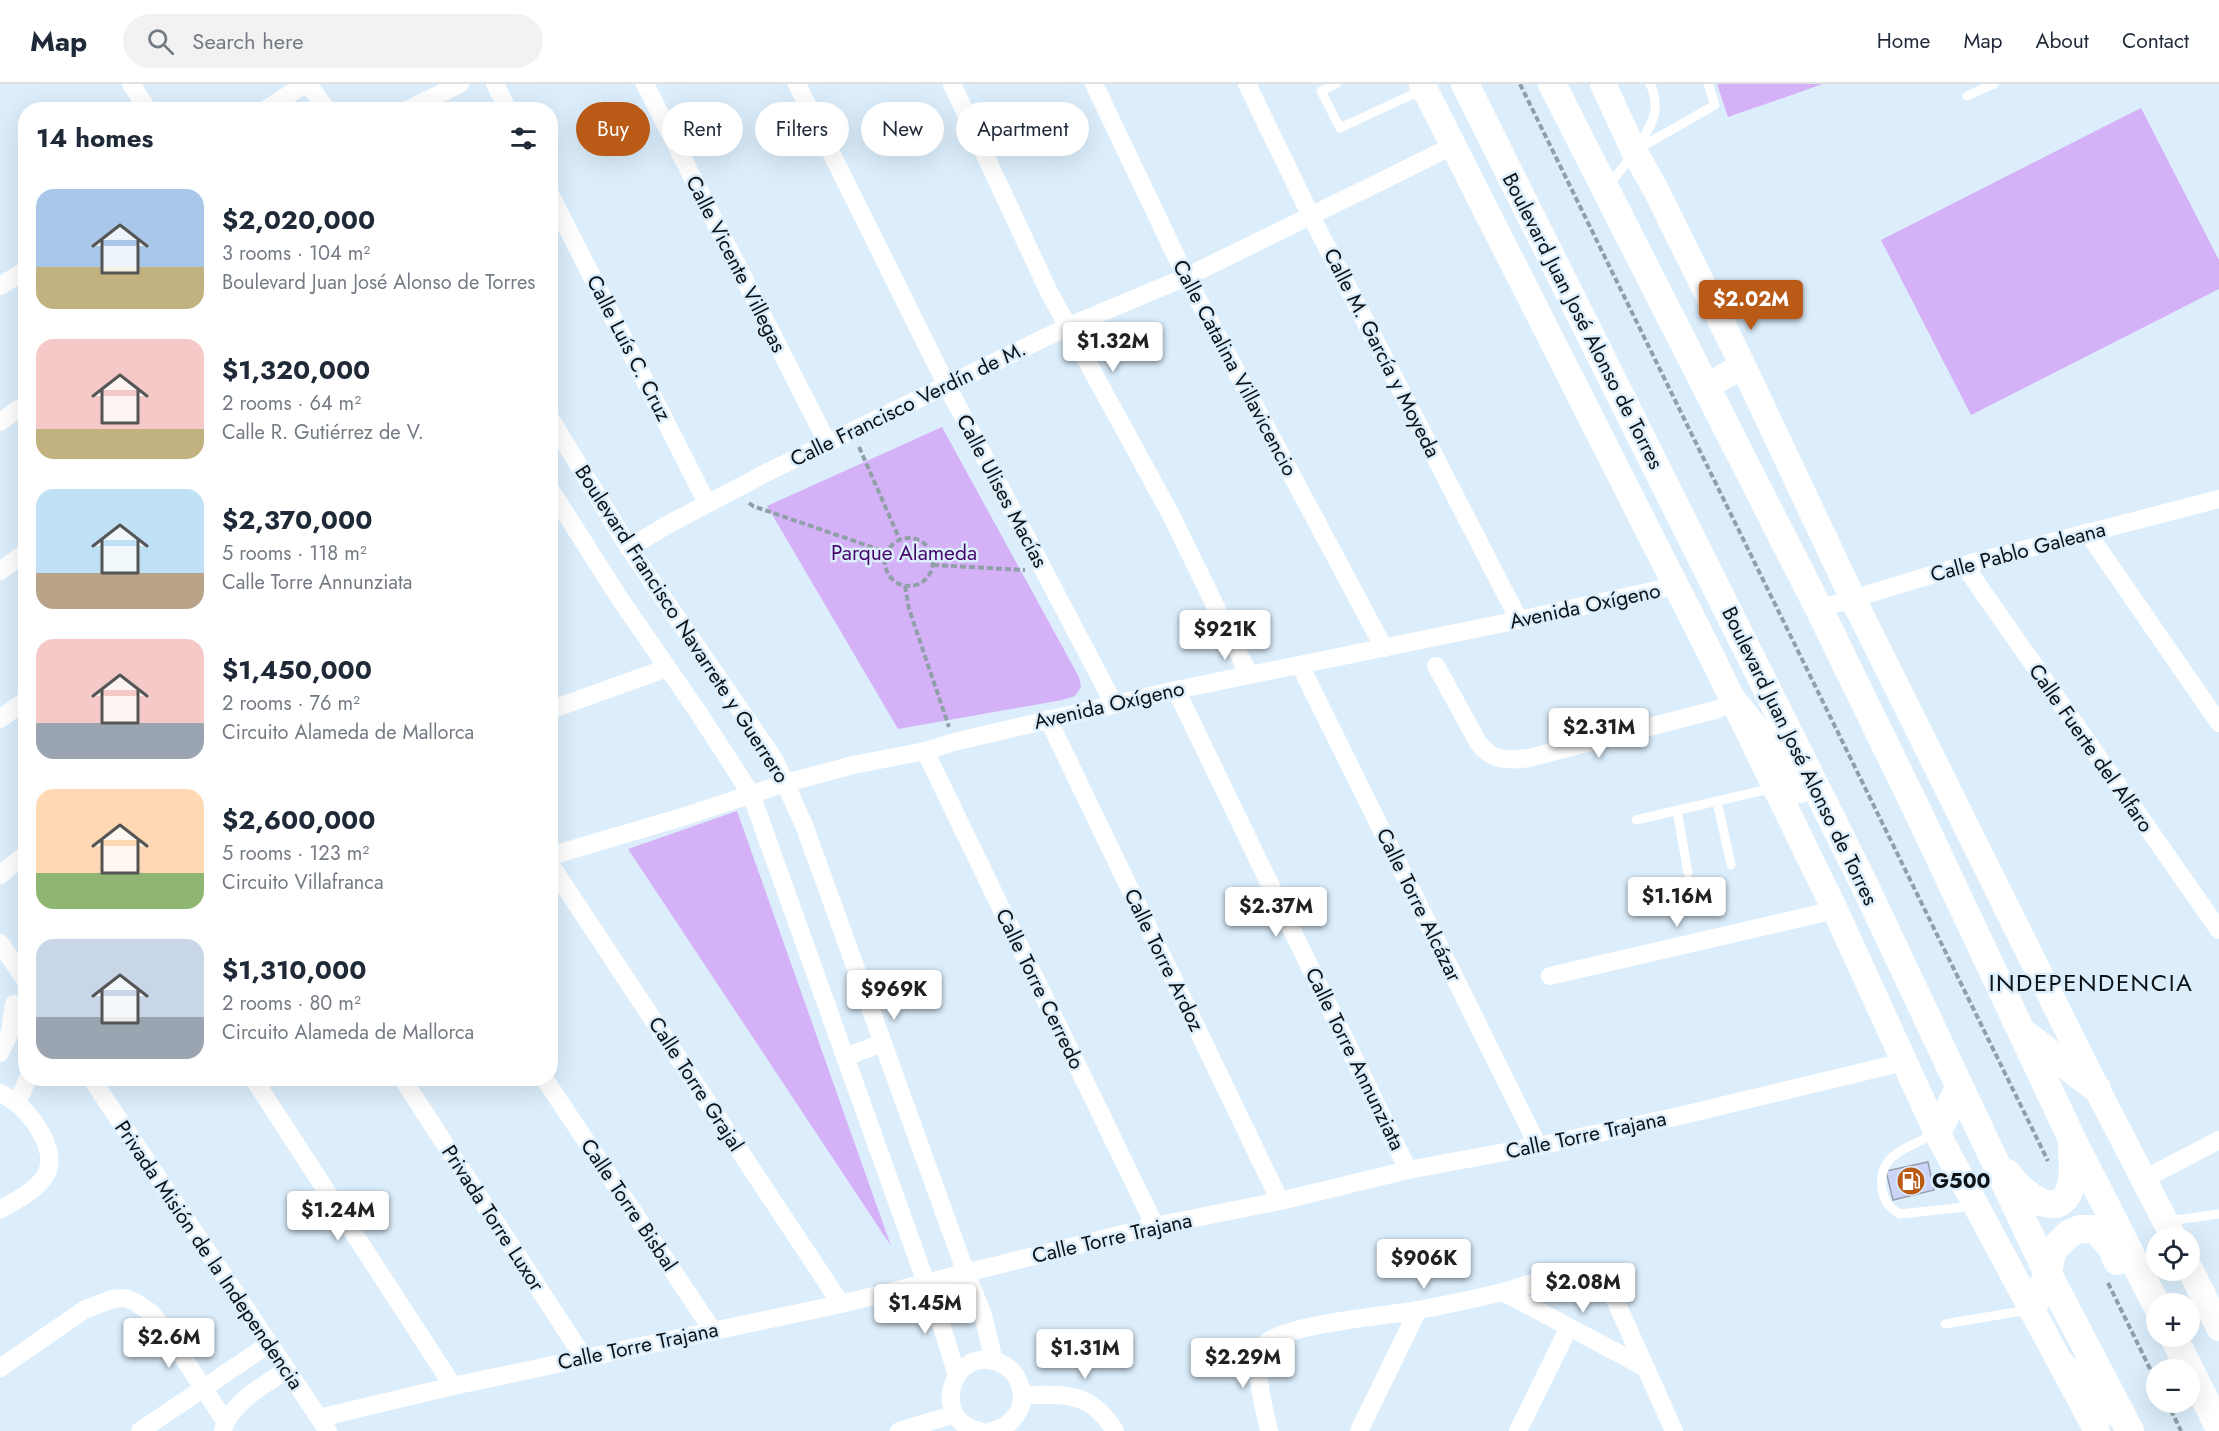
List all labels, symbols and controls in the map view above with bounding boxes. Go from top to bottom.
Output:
search box [123,14,543,68]
text: Map [30,21,87,62]
icon: search [144,25,177,58]
text: Search here [192,25,304,57]
text: Home [1877,26,1930,56]
text: Map [1963,26,2003,56]
text: About [2036,26,2089,56]
text: Contact [2122,26,2189,56]
chip: Buy [576,102,650,156]
chip: Rent [662,102,743,156]
chip: Filters [755,102,849,156]
chip: New [861,102,944,156]
chip: Apartment [956,102,1089,156]
text: 14 homes [36,119,153,157]
icon: filters [507,122,540,155]
street label: Boulevard Juan José Alonso de Torres [1495,168,1671,474]
street label: Calle Vicente Villegas [678,170,794,358]
text: $2,020,000 [222,201,375,239]
icon: home [84,213,156,285]
text: 3 rooms · 104 m² [222,239,370,268]
street label: Calle M. García y Moyeda [1316,243,1448,463]
street label: Calle Catalina Villavicencio [1165,255,1305,481]
text: Boulevard Juan José Alonso de Torres [222,268,535,297]
street label: Calle Luís C. Cruz [579,270,679,427]
pin: $2.02M [1702,280,1800,331]
text: $2.02M [1713,285,1789,314]
pin: $1.32M [1064,322,1162,373]
text: $1.32M [1077,327,1149,356]
street label: Calle Francisco Verdín de M. [785,334,1031,474]
text: $1,320,000 [222,351,370,389]
icon: home [84,363,156,435]
text: 2 rooms · 64 m² [222,389,361,418]
street label: Calle Ulises Macías [949,409,1055,573]
text: Calle R. Gutiérrez de V. [222,418,424,447]
street label: Boulevard Francisco Navarrete y Guerrero [568,459,796,789]
text: $2,370,000 [222,501,372,539]
icon: home [84,513,156,585]
street label: Calle Pablo Galeana [1927,514,2109,590]
park label: Parque Alameda [831,538,977,568]
text: 5 rooms · 118 m² [222,539,367,568]
text: Calle Torre Annunziata [222,568,412,597]
street label: Avenida Oxígeno [1507,575,1663,637]
street label: Boulevard Juan José Alonso de Torres [1714,602,1886,910]
pin: $921K [1183,610,1267,661]
text: $921K [1193,615,1257,644]
text: $1,450,000 [222,651,372,689]
street label: Calle Fuerte del Alfaro [2021,658,2161,838]
icon: home [84,663,156,735]
street label: Avenida Oxígeno [1031,673,1187,737]
text: 2 rooms · 76 m² [222,689,360,718]
pin: $2.31M [1550,708,1648,759]
text: $2.31M [1563,713,1635,742]
text: Circuito Alameda de Mallorca [222,718,474,747]
text: $2,600,000 [222,801,376,839]
icon: home [84,813,156,885]
street label: Calle Torre Alcázar [1369,823,1470,988]
text: 5 rooms · 123 m² [222,839,369,868]
text: Circuito Villafranca [222,868,384,897]
pin: $1.16M [1628,877,1726,928]
text: $1.16M [1642,882,1712,911]
street label: Calle Torre Ardoz [1116,884,1212,1037]
pin: $2.37M [1227,887,1325,938]
text: $2.37M [1239,892,1313,921]
street label: Calle Torre Cerredo [988,904,1092,1074]
text: $1,310,000 [222,951,366,989]
icon: home [84,963,156,1035]
street label: Calle Torre Annunziata [1298,963,1412,1155]
district label: INDEPENDENCIA [1989,965,2193,1000]
pin: $969K [852,970,936,1021]
text: $969K [861,975,927,1004]
text: 2 rooms · 80 m² [222,989,361,1018]
street label: Calle Torre Grajal [641,1011,751,1157]
text: Circuito Alameda de Mallorca [222,1018,474,1047]
street label: Calle Torre Trajana [1503,1103,1669,1167]
street label: Privada Misión de la Independencia [107,1114,311,1396]
street label: Calle Torre Bisbal [573,1133,685,1277]
street label: Privada Torre Luxor [434,1139,552,1298]
fuel station icon: G500 [1895,1165,1927,1197]
place label: G500 [1932,1166,1991,1196]
pin: $1.24M [289,1191,387,1242]
text: $1.24M [301,1196,375,1225]
street label: Calle Torre Trajana [1029,1205,1195,1271]
map controls [2146,1227,2200,1413]
button: locate [2146,1227,2200,1281]
pin: $906K [1382,1239,1466,1290]
text: $906K [1391,1244,1457,1273]
pin: $2.08M [1534,1263,1632,1314]
text: $2.08M [1545,1268,1621,1297]
pin: $1.45M [876,1284,974,1335]
text: $1.45M [888,1289,962,1318]
button: + [2146,1293,2200,1347]
street label: Calle Torre Trajana [555,1314,721,1378]
pin: $2.6M [127,1318,211,1369]
text: $2.6M [137,1323,201,1352]
pin: $1.31M [1036,1329,1134,1380]
text: $1.31M [1050,1334,1120,1363]
pin: $2.29M [1194,1338,1292,1389]
text: $2.29M [1205,1343,1281,1372]
button: − [2146,1359,2200,1413]

